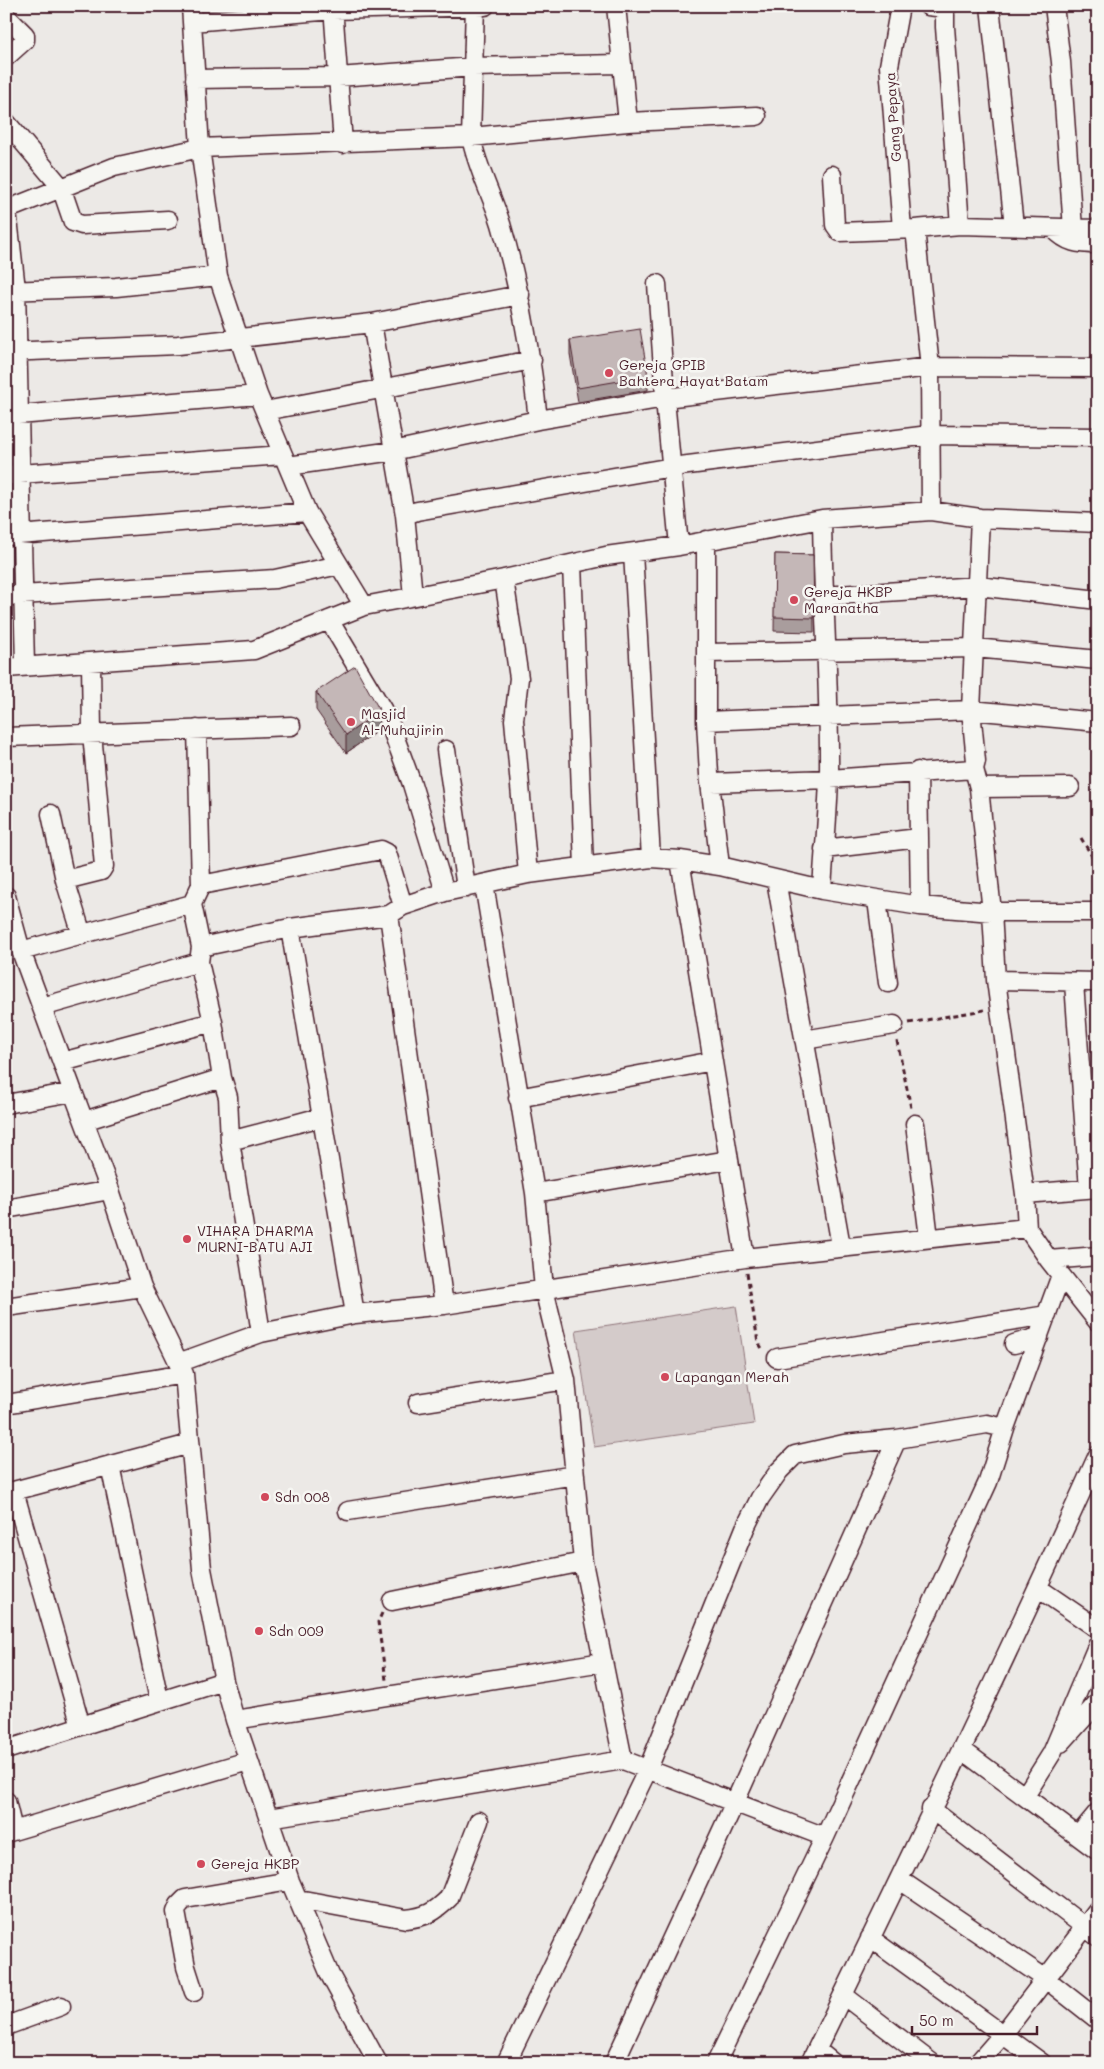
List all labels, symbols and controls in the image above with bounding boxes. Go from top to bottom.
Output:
street label: Gang Pepaya [880,71,905,163]
place label: Gereja GPIB Bahtera Hayat Batam [619,355,768,390]
marker: Gereja GPIB Bahtera Hayat Batam [603,367,615,379]
place label: Gereja HKBP Maranatha [804,582,893,617]
marker: Gereja HKBP Maranatha [788,594,800,606]
place label: Masjid Al-Muhajirin [361,704,444,739]
marker: Masjid Al-Muhajirin [345,716,357,728]
place label: VIHARA DHARMA MURNI-BATU AJI [197,1221,314,1256]
marker: VIHARA DHARMA MURNI-BATU AJI [181,1233,193,1245]
place label: Lapangan Merah [675,1367,789,1386]
marker: Lapangan Merah [659,1371,671,1383]
place label: Sdn 008 [275,1487,330,1506]
marker: Sdn 008 [259,1491,271,1503]
place label: Sdn 009 [269,1621,324,1640]
marker: Sdn 009 [253,1625,265,1637]
place label: Gereja HKBP [211,1854,300,1873]
marker: Gereja HKBP [195,1858,207,1870]
scale bar [912,2004,1036,2036]
text: 50 m [919,2010,954,2030]

